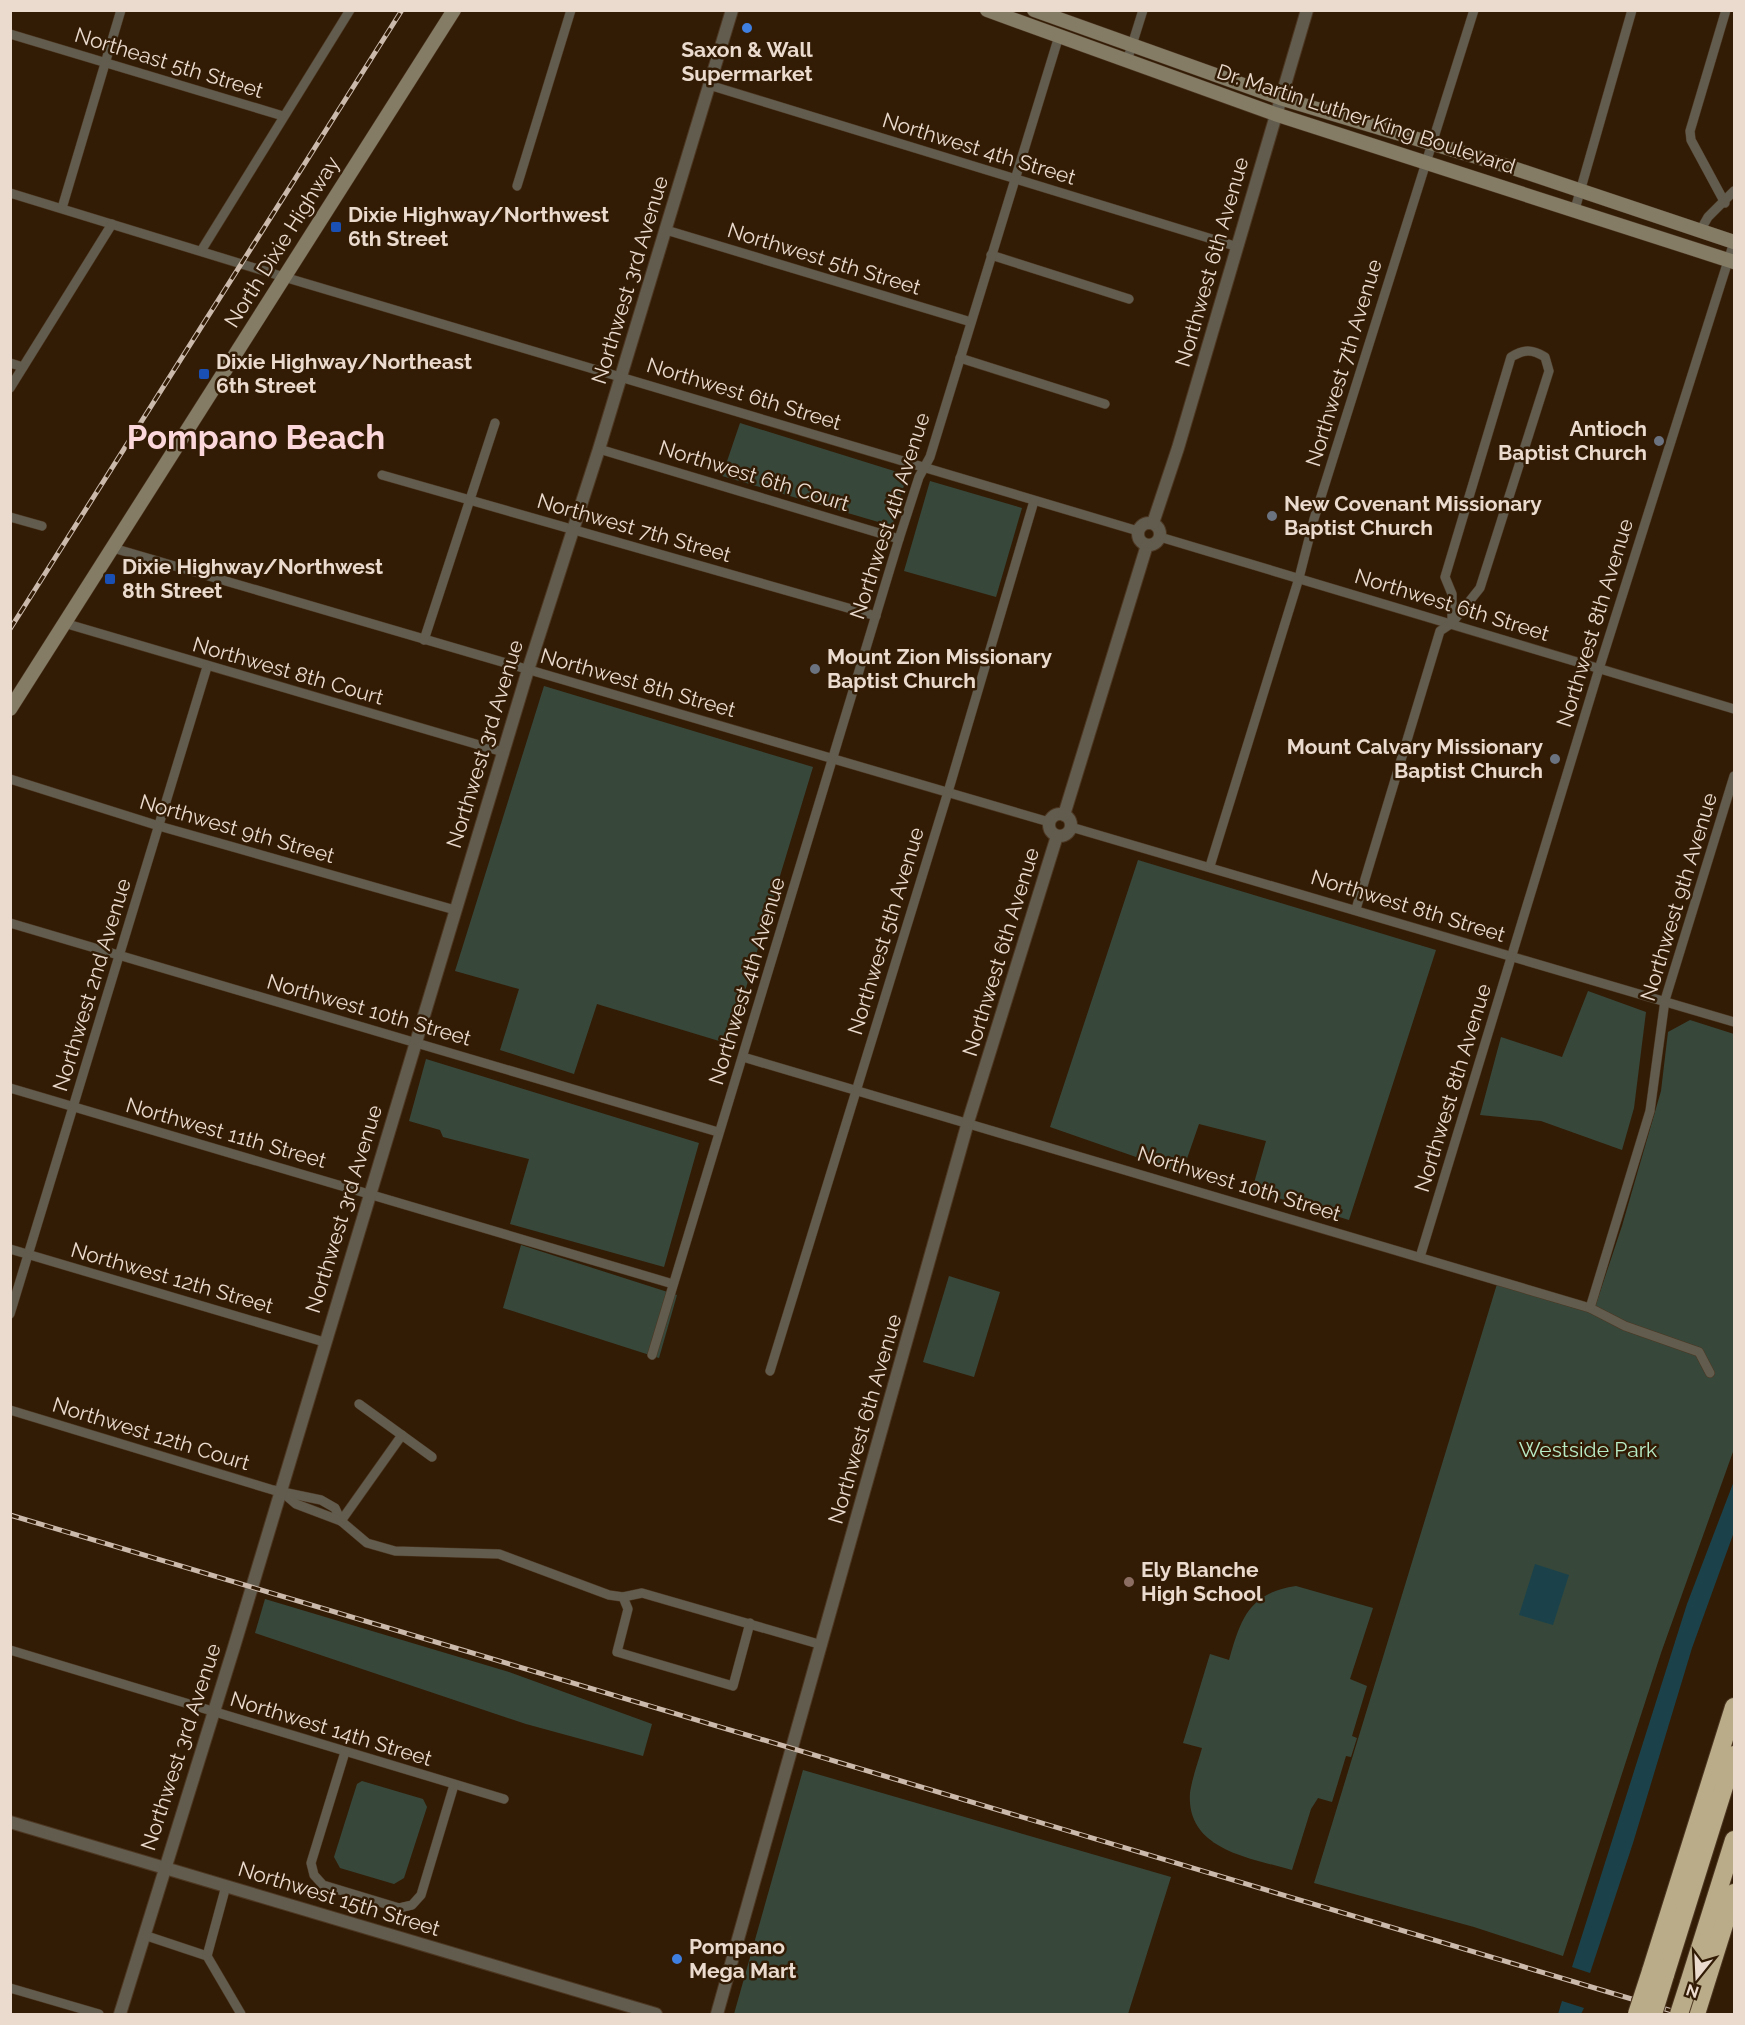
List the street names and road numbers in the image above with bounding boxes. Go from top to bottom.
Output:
street label: Northeast 5th Street [72,22,266,103]
street label: Dr. Martin Luther King Boulevard [1214,58,1519,179]
street label: Northwest 4th Street [879,107,1079,190]
street label: North Dixie Highway [219,151,344,332]
street label: Northwest 6th Avenue [1170,154,1253,370]
street label: Northwest 3rd Avenue [586,173,673,387]
street label: Northwest 5th Street [724,217,924,300]
street label: Northwest 7th Avenue [1300,256,1387,469]
street label: Northwest 6th Street [644,352,844,435]
street label: Northwest 4th Avenue [844,409,935,622]
street label: Northwest 6th Court [656,435,852,516]
street label: Northwest 7th Street [534,488,734,567]
street label: Northwest 8th Avenue [1551,516,1638,730]
street label: Northwest 6th Street [1352,563,1552,646]
street label: Northwest 8th Court [190,631,386,710]
street label: Northwest 3rd Avenue [441,637,528,851]
street label: Northwest 8th Street [538,643,739,722]
street label: Northwest 9th Street [137,789,337,868]
street label: Northwest 9th Avenue [1635,790,1722,1004]
street label: Northwest 5th Avenue [842,824,929,1038]
street label: Northwest 6th Avenue [957,845,1044,1059]
street label: Northwest 8th Street [1308,864,1508,947]
street label: Northwest 4th Avenue [703,874,790,1088]
street label: Northwest 2nd Avenue [47,875,136,1094]
street label: Northwest 10th Street [264,968,474,1051]
street label: Northwest 8th Avenue [1409,981,1496,1195]
street label: Northwest 11th Street [123,1092,329,1173]
street label: Northwest 3rd Avenue [300,1102,387,1316]
street label: Northwest 10th Street [1135,1141,1344,1226]
street label: Northwest 12th Street [68,1237,276,1318]
street label: Northwest 6th Avenue [823,1311,906,1527]
street label: Northwest 12th Court [50,1392,253,1475]
street label: Northwest 3rd Avenue [135,1640,226,1854]
street label: Northwest 14th Street [227,1686,435,1771]
street label: Northwest 15th Street [235,1856,443,1941]

